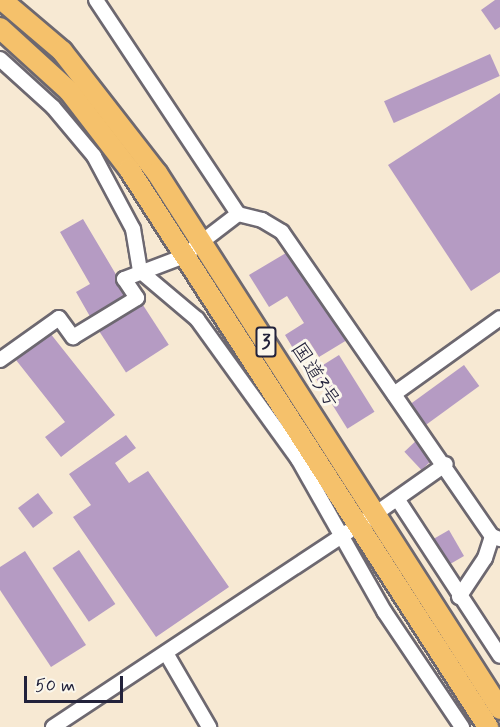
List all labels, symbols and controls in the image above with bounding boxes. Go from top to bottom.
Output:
road number: 3 [254,325,278,359]
street label: 国道3号 [285,338,345,412]
scale bar [27,664,126,702]
text: 50 m [35,674,75,698]

